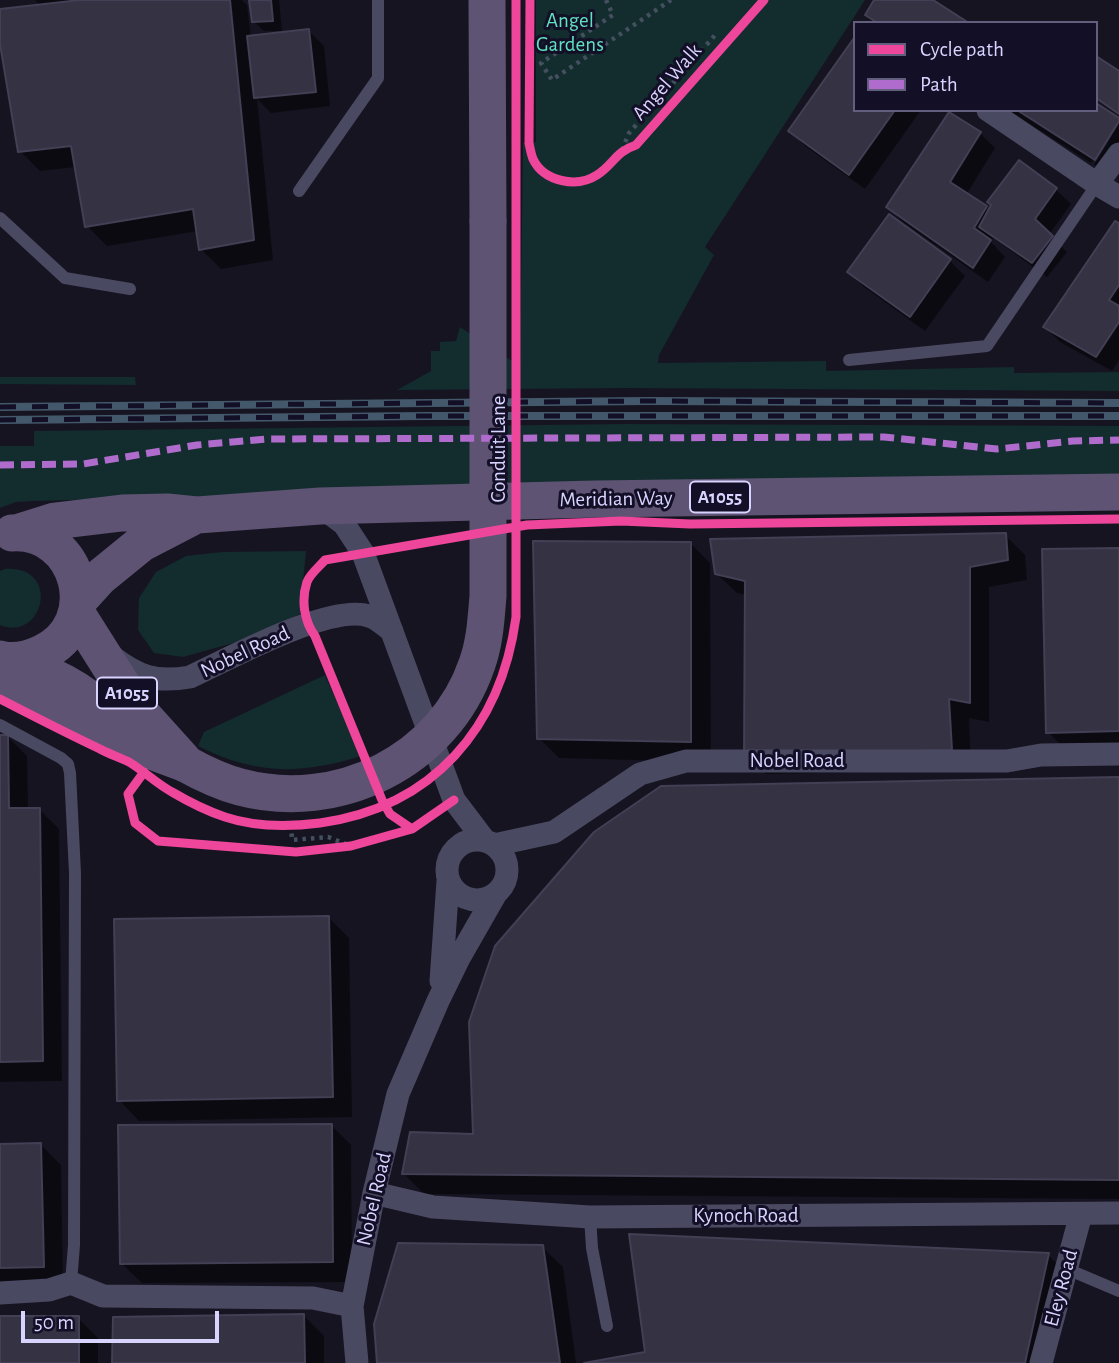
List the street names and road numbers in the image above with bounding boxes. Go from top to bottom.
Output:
street label: Angel Walk [627,38,707,126]
street label: Conduit Lane [486,395,512,503]
road number: A1055 [690,482,750,512]
street label: Meridian Way [559,485,673,513]
street label: Nobel Road [197,620,293,684]
road number: A1055 [97,678,157,708]
street label: Nobel Road [749,748,845,774]
street label: Nobel Road [351,1150,397,1248]
street label: Kynoch Road [693,1203,799,1229]
street label: Eley Road [1039,1247,1083,1329]

